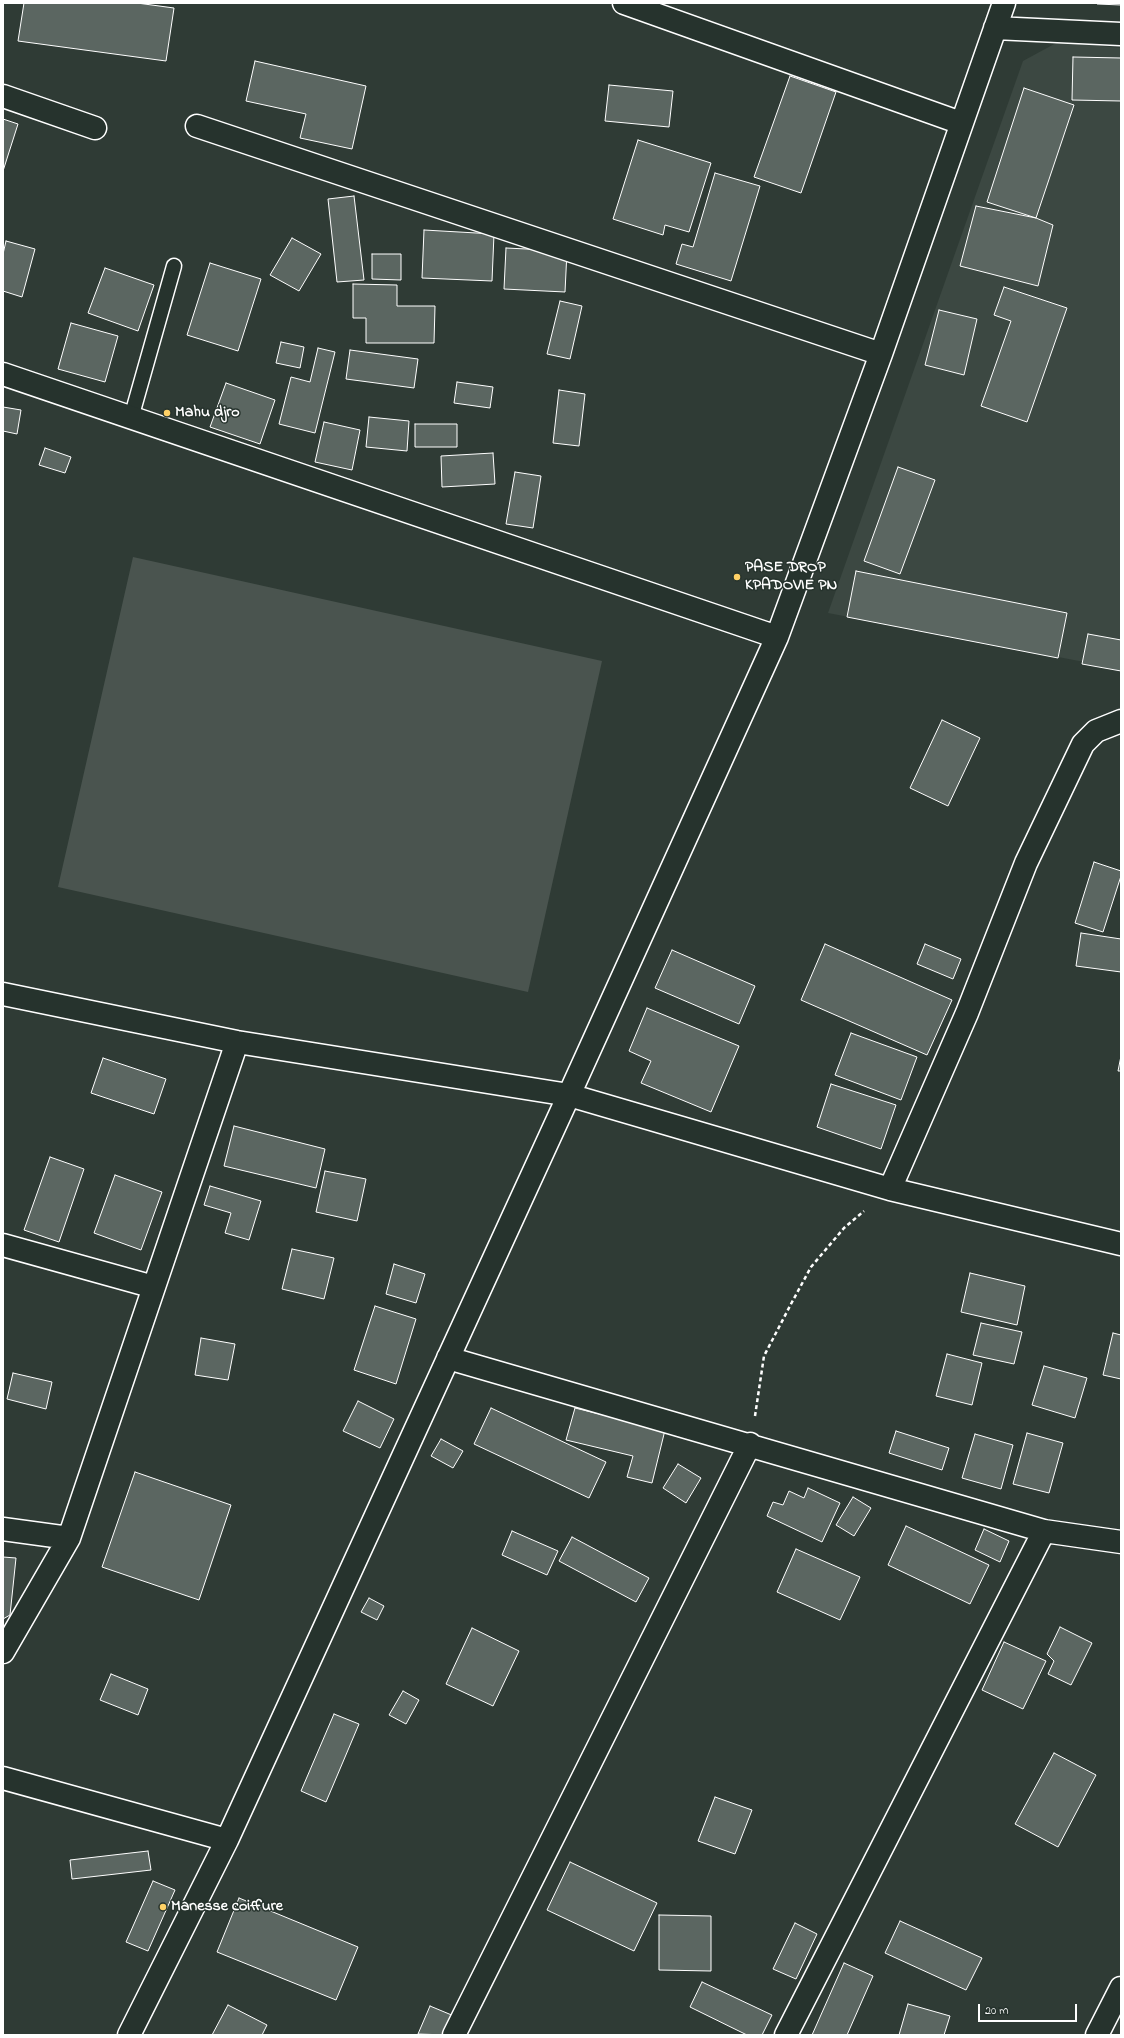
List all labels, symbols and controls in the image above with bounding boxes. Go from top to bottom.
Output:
place label: Mahu djro [175,403,240,423]
marker: Mahu djro [162,408,172,418]
place label: PASE DROP KPADOVIE PN [745,558,837,596]
marker: PASE DROP KPADOVIE PN [732,572,742,582]
place label: Manesse coiffure [171,1897,283,1917]
marker: Manesse coiffure [158,1902,168,1912]
scale bar [980,1996,1079,2022]
text: 20 m [985,2002,1008,2020]

